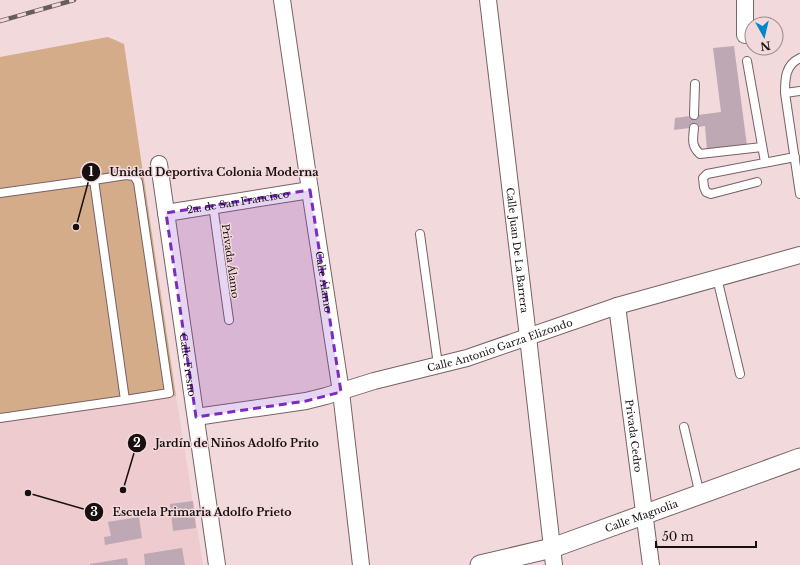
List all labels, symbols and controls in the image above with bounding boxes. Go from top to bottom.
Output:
north arrow [744,16,784,56]
text: N [759,38,771,54]
callout: Unidad Deportiva Colonia Moderna [81,161,326,184]
text: 1 [88,164,94,179]
text: Unidad Deportiva Colonia Moderna [110,165,319,179]
street label: 2a. de San Francisco [186,187,291,217]
street label: Calle Juan De La Barrera [503,187,531,314]
street label: Privada Álamo [219,223,243,300]
street label: Calle Álamo [312,250,335,314]
street label: Calle Antonio Garza Elizondo [426,316,575,375]
street label: Calle Fresno [177,333,199,398]
street label: Privada Cedro [622,399,645,474]
callout: Jardín de Niños Adolfo Prito [127,432,327,455]
text: 2 [133,435,141,450]
text: Jardín de Niños Adolfo Prito [153,436,319,450]
street label: Calle Magnolia [603,497,680,535]
callout: Escuela Primaria Adolfo Prieto [84,500,299,523]
text: 3 [90,504,98,519]
text: Escuela Primaria Adolfo Prieto [113,505,291,519]
scale bar [656,523,756,549]
text: 50 m [662,529,694,544]

